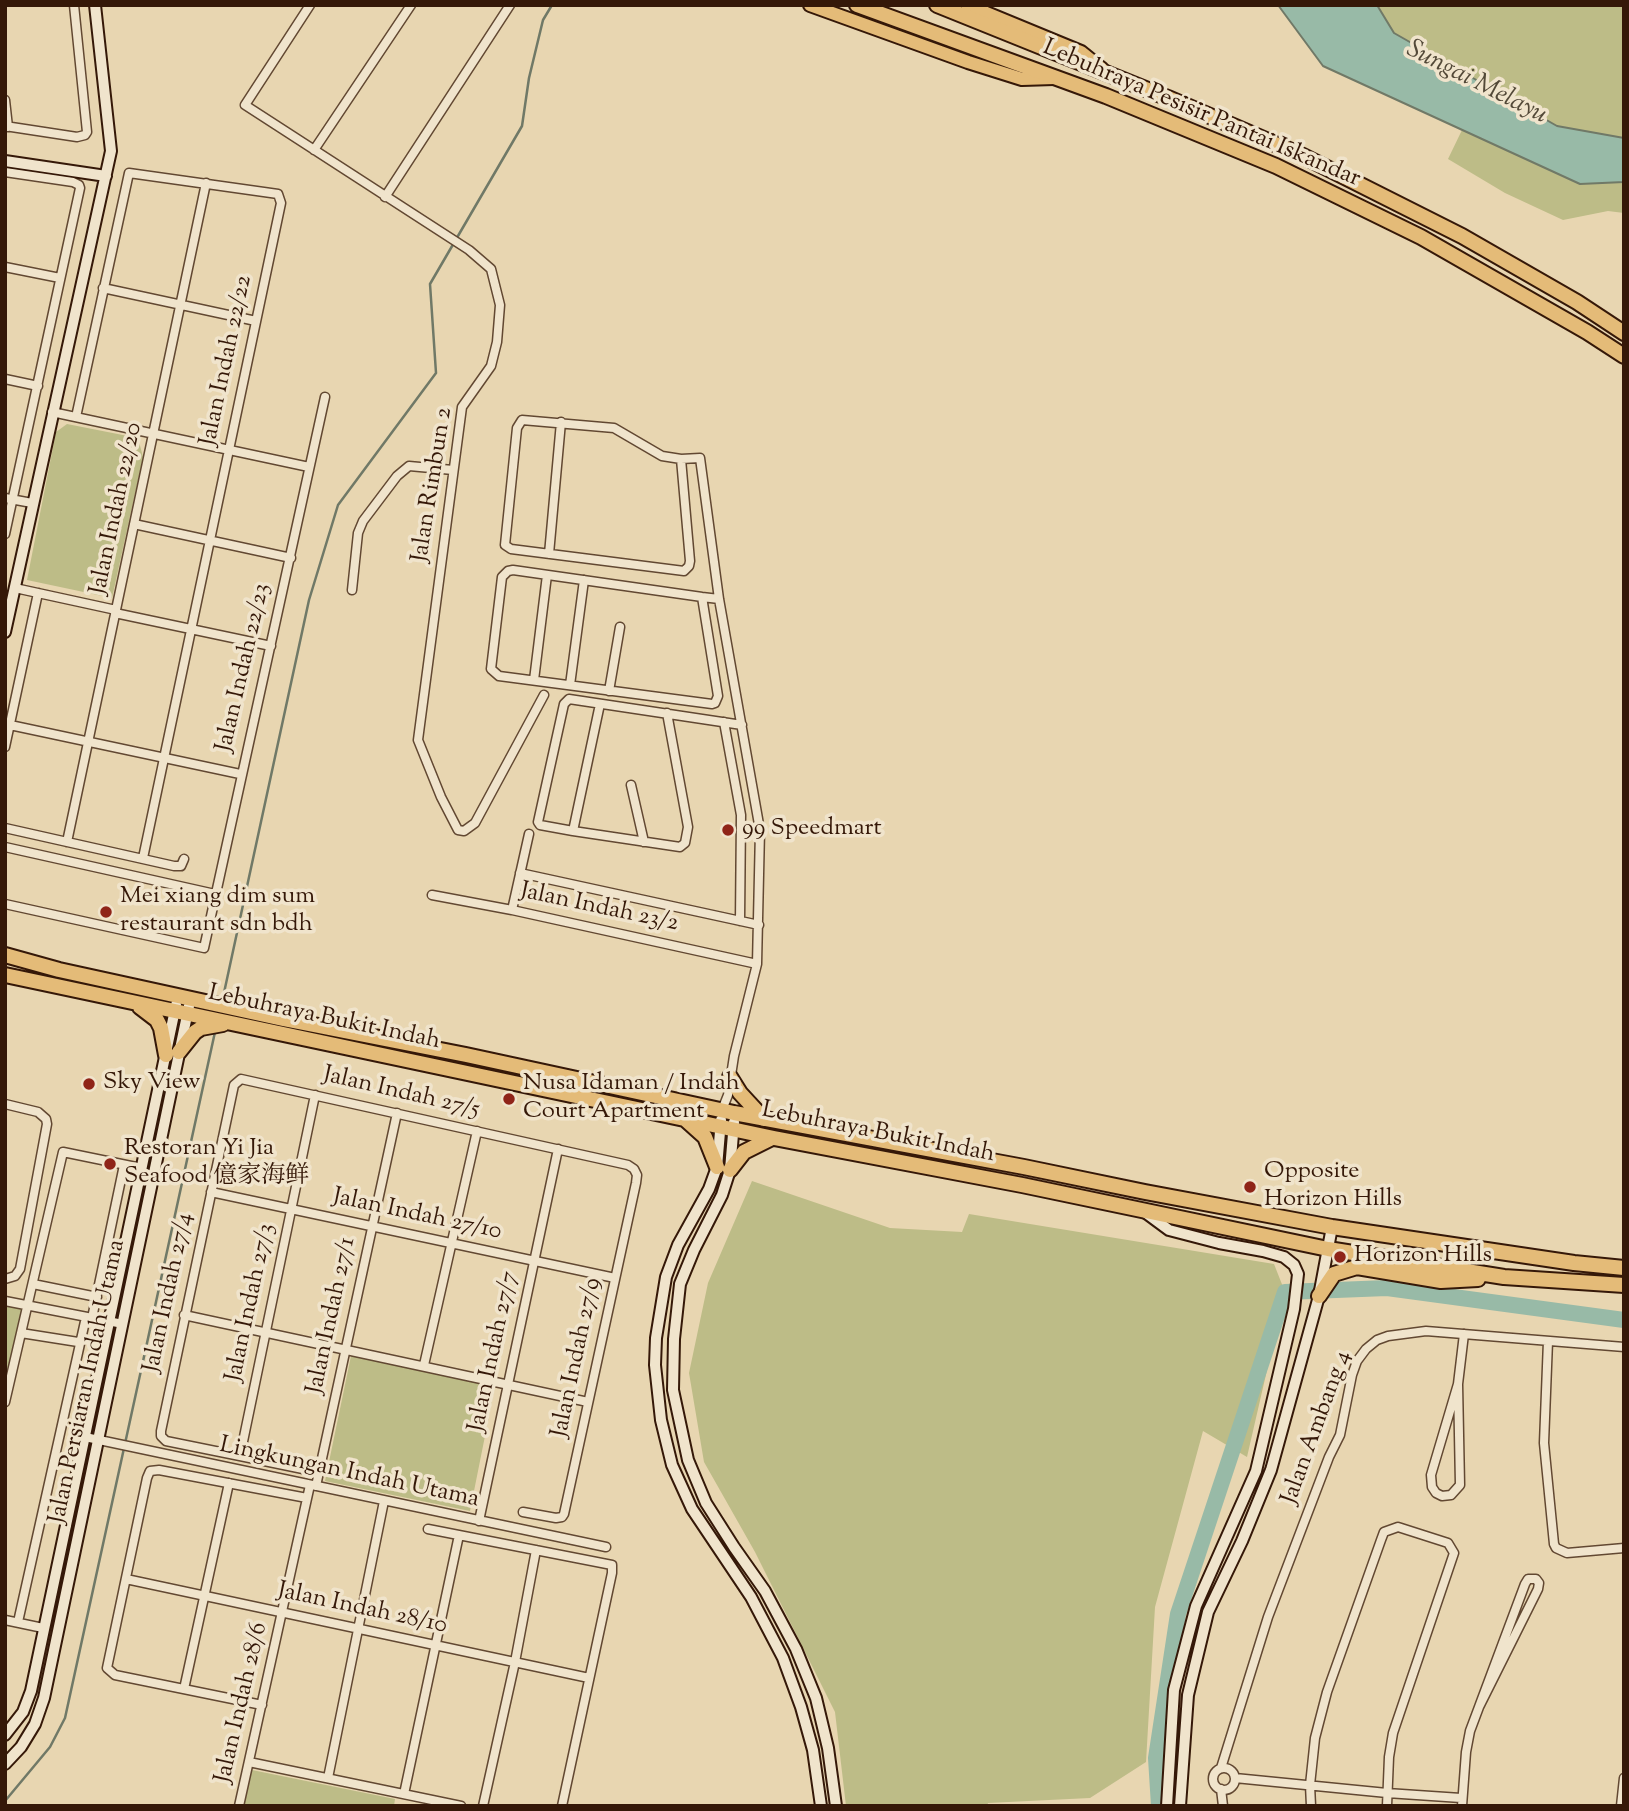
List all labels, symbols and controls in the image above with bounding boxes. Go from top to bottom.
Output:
street label: Lebuhraya Pesisir Pantai Iskandar [1038,35,1364,195]
water label: Sungai Melayu [1400,35,1552,133]
street label: Jalan Indah 22/22 [196,273,260,449]
street label: Jalan Rimbun 2 [408,406,460,564]
street label: Jalan Indah 22/20 [86,420,150,598]
street label: Jalan Indah 22/23 [212,581,278,755]
place label: 99 Speedmart [742,816,882,844]
marker: 99 Speedmart [720,822,736,838]
street label: Jalan Indah 23/2 [517,878,681,940]
place label: Mei xiang dim sum restaurant sdn bdh [120,884,315,940]
marker: Mei xiang dim sum restaurant sdn bdh [98,904,114,920]
street label: Lebuhraya Bukit Indah [205,980,443,1058]
street label: Jalan Indah 27/5 [320,1062,482,1126]
place label: Sky View [103,1070,201,1098]
place label: Nusa Idaman / Indah Court Apartment [523,1071,740,1127]
marker: Sky View [81,1076,97,1092]
marker: Nusa Idaman / Indah Court Apartment [501,1091,517,1107]
street label: Lebuhraya Bukit Indah [759,1097,997,1171]
place label: Restoran Yi Jia Seafood 億家海鲜 [124,1136,309,1192]
marker: Restoran Yi Jia Seafood 億家海鲜 [102,1156,118,1172]
place label: Opposite Horizon Hills [1264,1159,1402,1215]
marker: Opposite Horizon Hills [1242,1179,1258,1195]
street label: Jalan Indah 27/10 [330,1184,504,1248]
street label: Jalan Indah 27/4 [139,1211,201,1375]
street label: Jalan Indah 27/3 [221,1221,283,1385]
street label: Jalan Indah 27/1 [302,1235,364,1397]
street label: Jalan Persiaran Indah Utama [45,1237,133,1527]
place label: Horizon Hills [1354,1243,1492,1271]
marker: Horizon Hills [1332,1249,1348,1265]
street label: Jalan Indah 27/7 [464,1269,526,1435]
street label: Jalan Indah 27/9 [547,1275,609,1441]
street label: Jalan Ambang 4 [1277,1347,1359,1509]
street label: Lingkungan Indah Utama [217,1432,481,1516]
street label: Jalan Indah 28/10 [275,1578,449,1642]
street label: Jalan Indah 28/6 [211,1620,275,1786]

